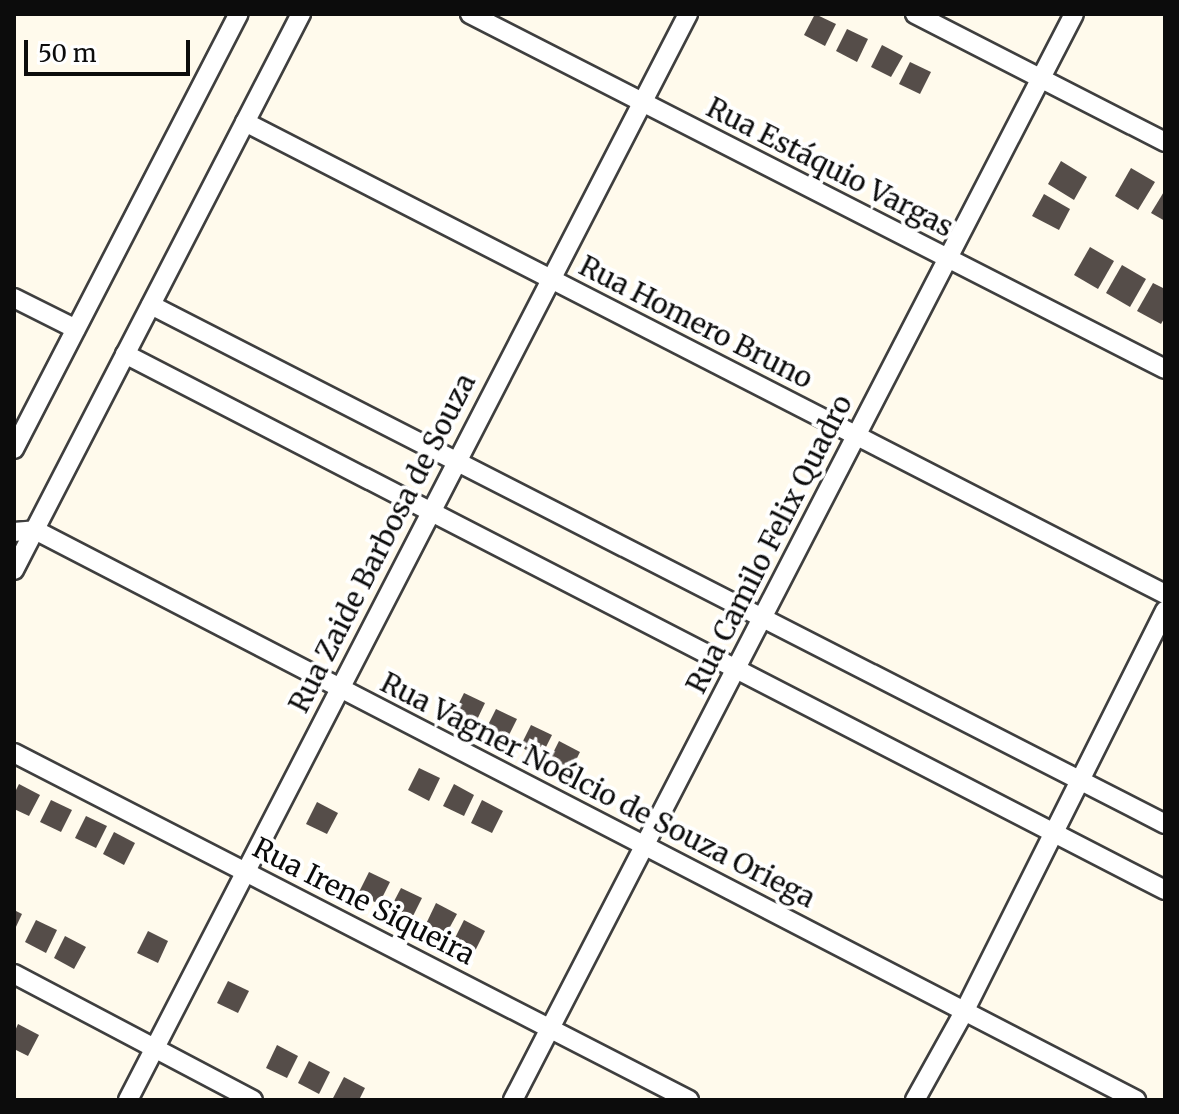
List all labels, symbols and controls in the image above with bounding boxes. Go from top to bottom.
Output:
scale bar [28,24,194,74]
text: 50 m [38,38,97,69]
street label: Rua Estáquio Vargas [701,90,959,244]
street label: Rua Homero Bruno [574,249,818,395]
street label: Rua Zaide Barbosa de Souza [282,368,482,718]
street label: Rua Camilo Felix Quadro [679,389,859,699]
street label: Rua Vagner Noélcio de Souza Oriega [375,665,821,915]
street label: Rua Irene Siqueira [247,830,481,972]

